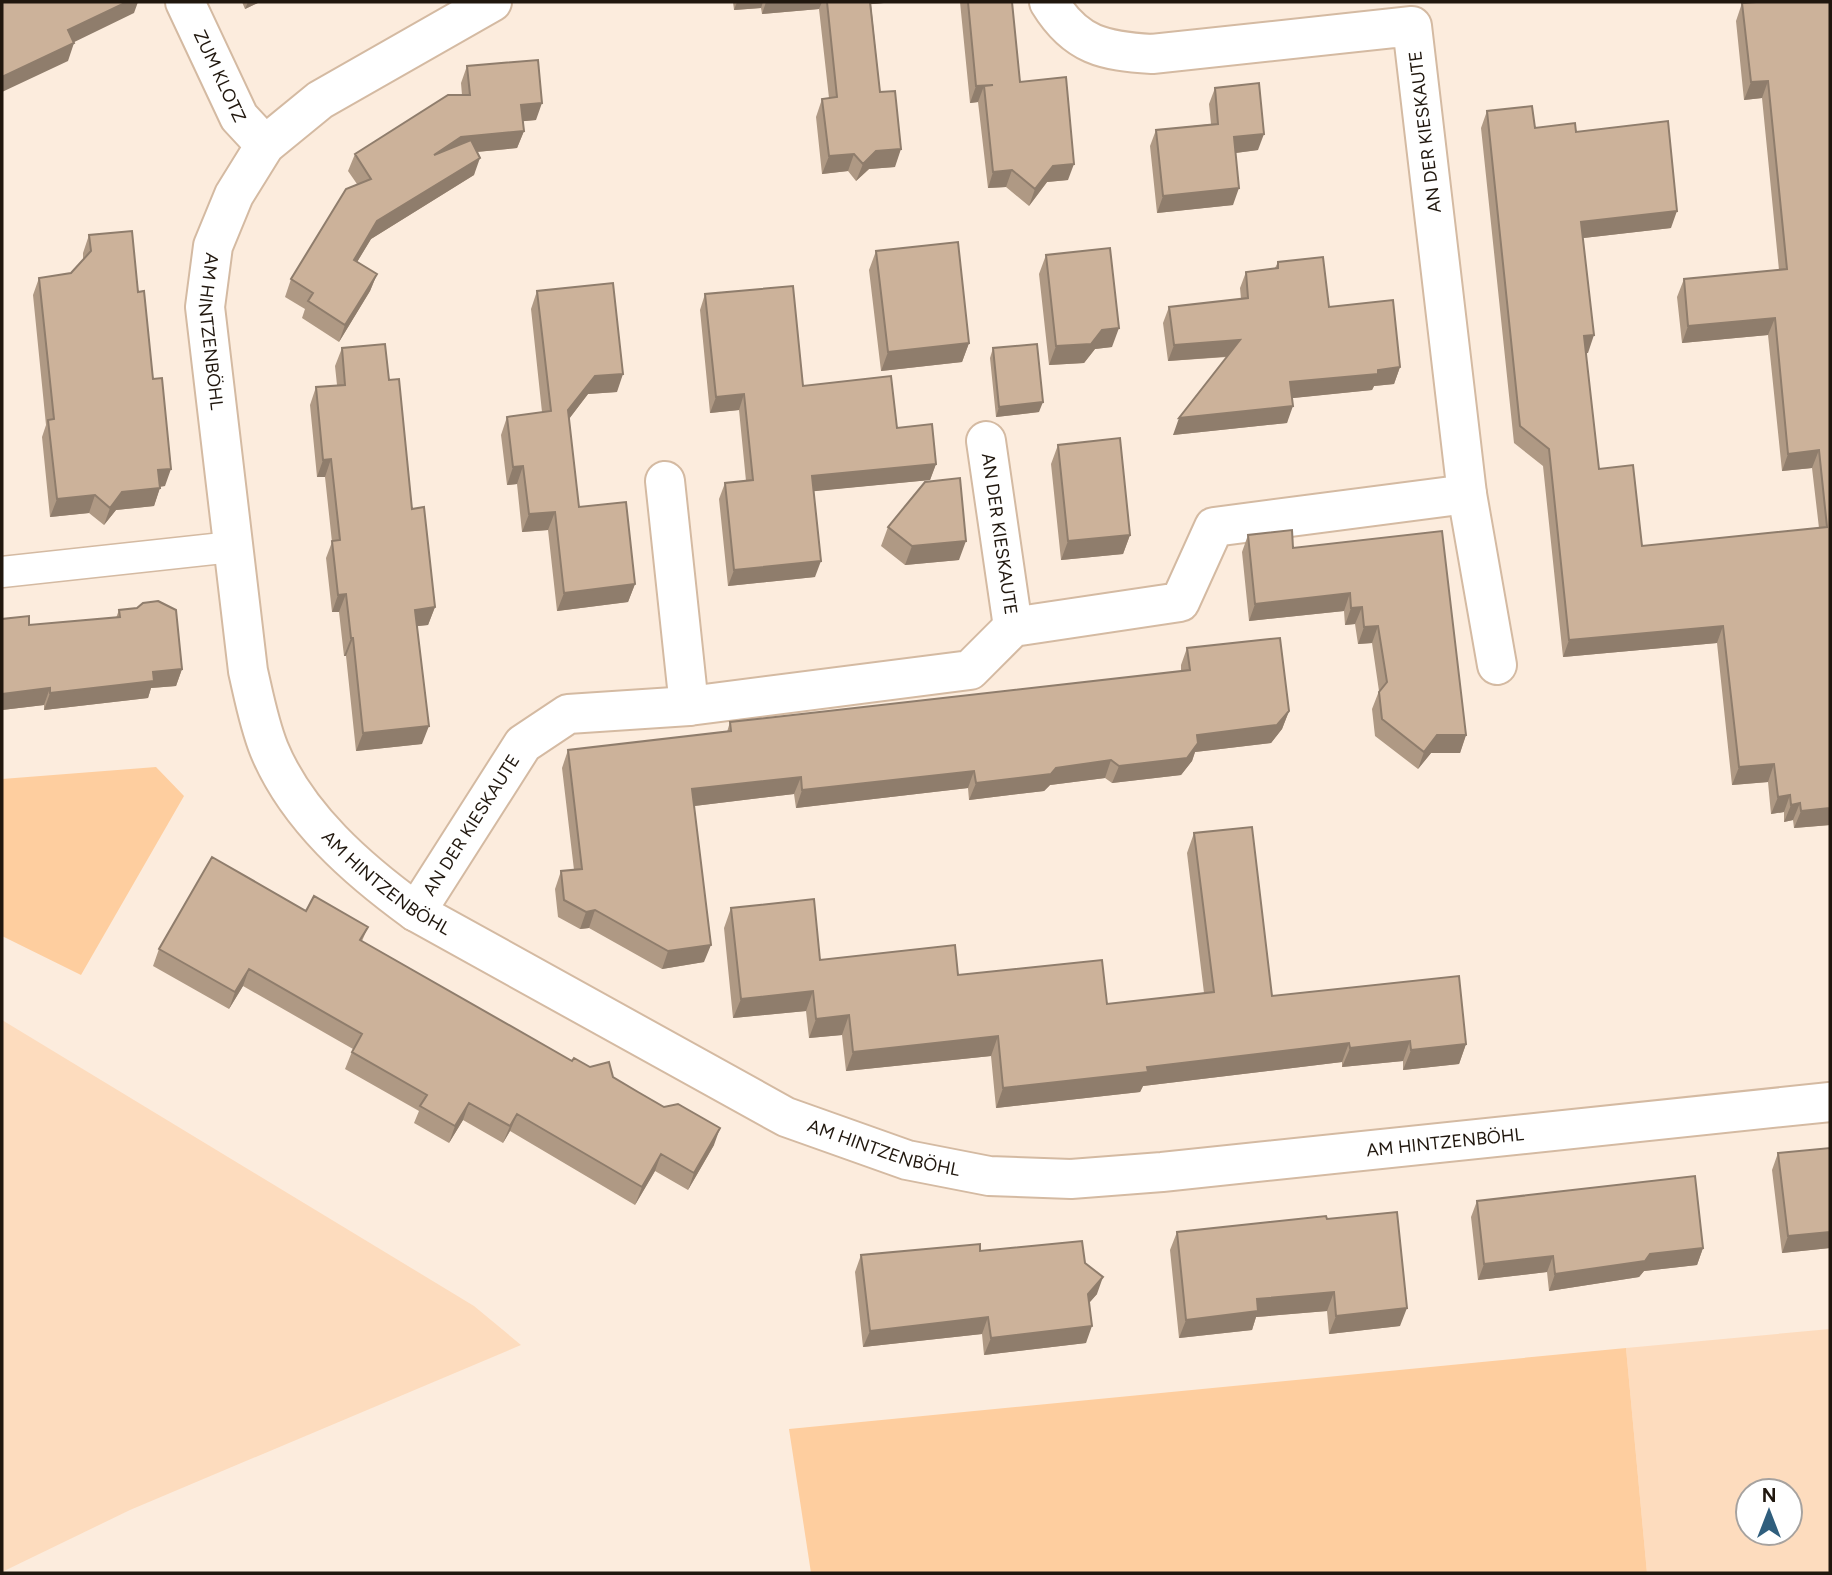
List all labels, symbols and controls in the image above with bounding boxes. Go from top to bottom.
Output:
street label: ZUM KLOTZ [189,27,251,126]
street label: AN DER KIESKAUTE [1404,50,1446,214]
street label: AM HINTZENBÖHL [194,251,228,412]
street label: AN DER KIESKAUTE [977,452,1022,616]
street label: AN DER KIESKAUTE [418,750,524,900]
street label: AM HINTZENBÖHL [317,826,455,940]
street label: AM HINTZENBÖHL [805,1115,962,1181]
street label: AM HINTZENBÖHL [1365,1123,1525,1162]
north arrow [1734,1477,1804,1547]
text: N [1762,1484,1776,1507]

